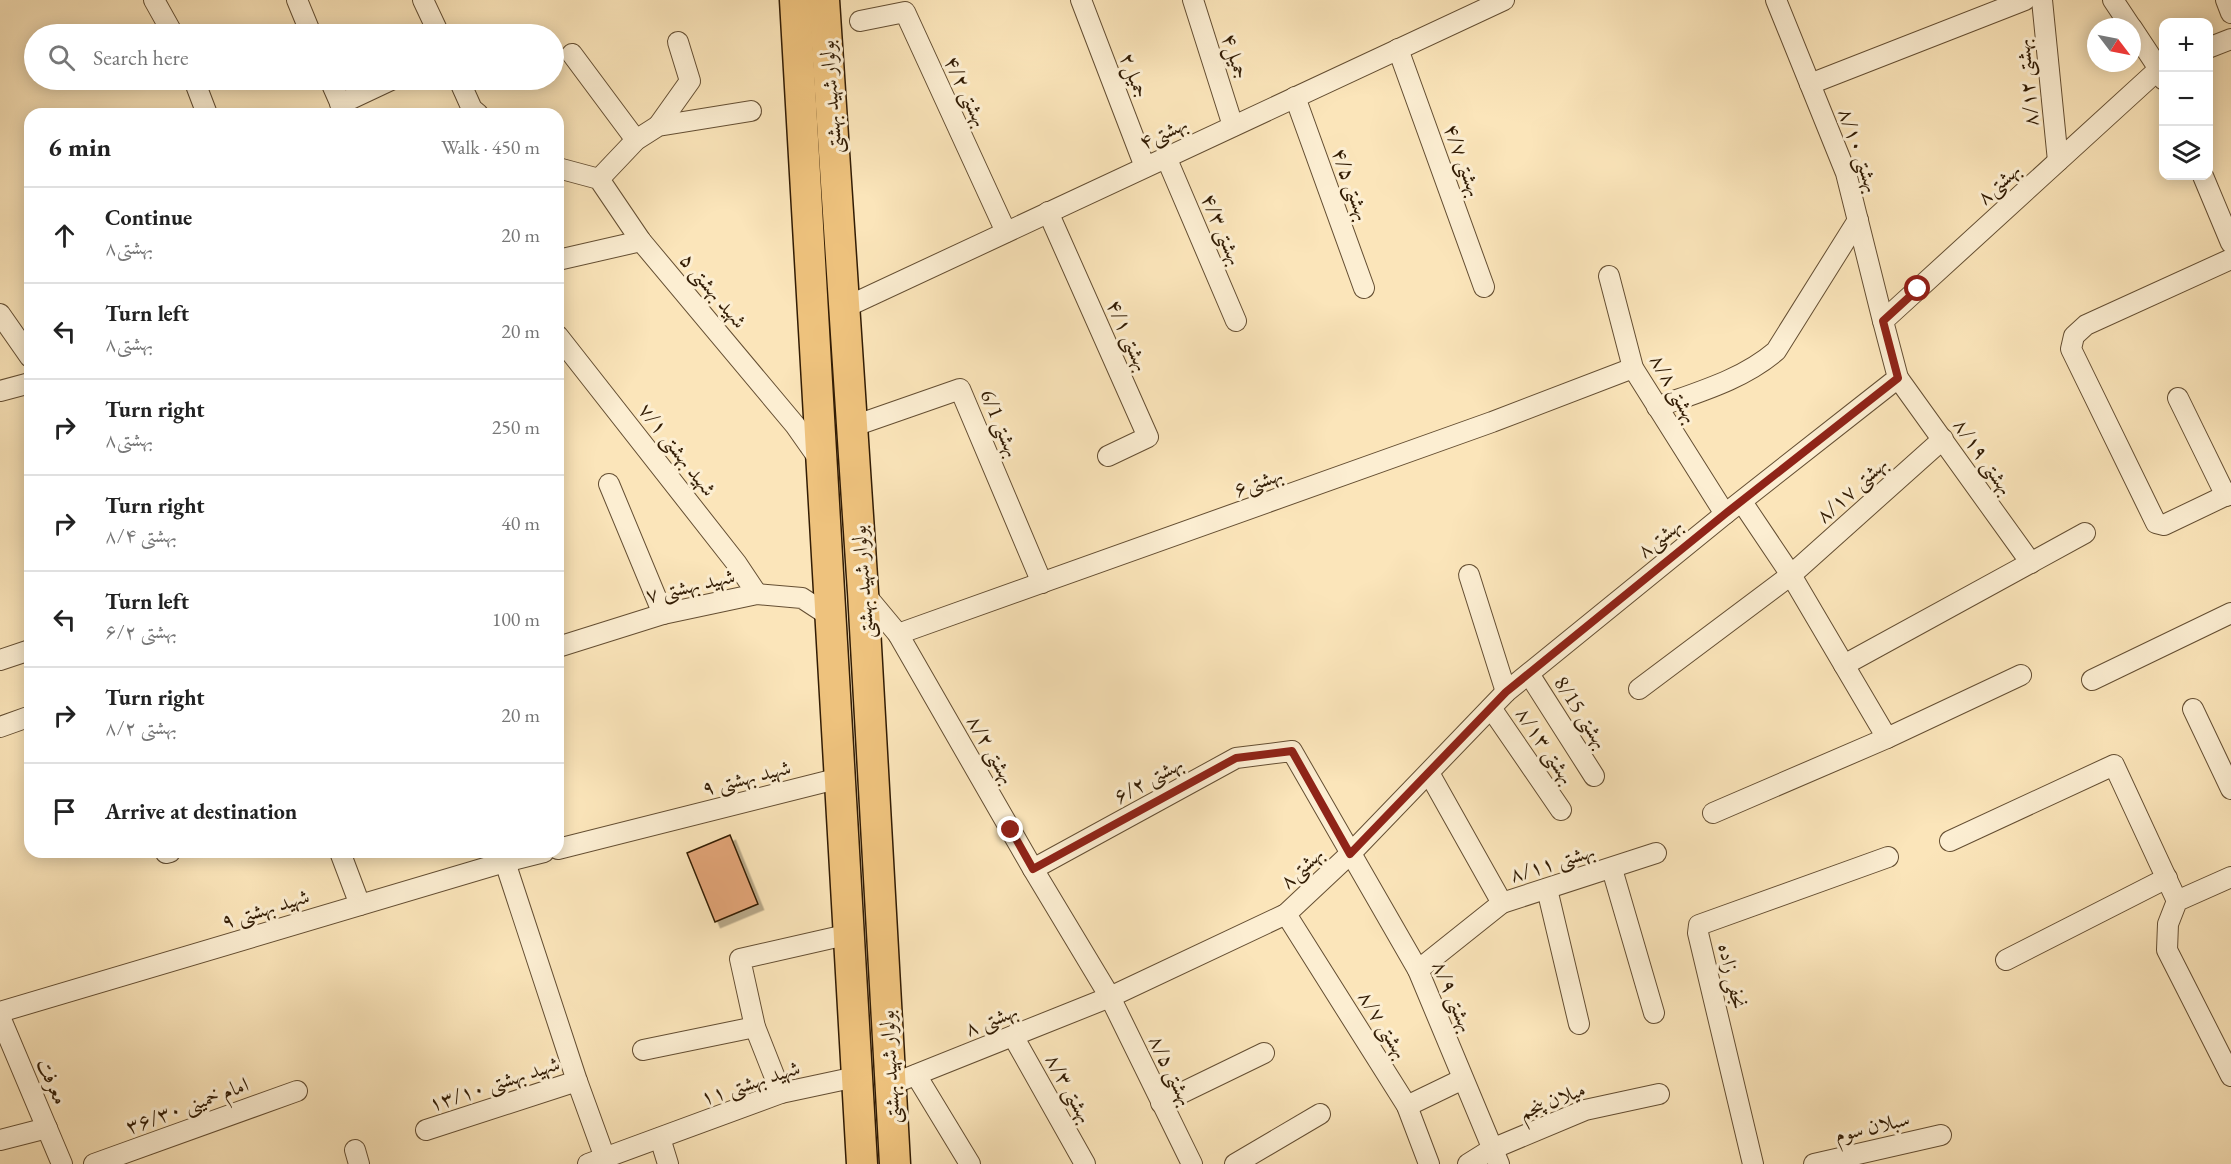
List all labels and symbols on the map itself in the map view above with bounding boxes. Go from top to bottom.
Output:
north arrow [2087,18,2141,72]
street label: جمیل۴ [1214,30,1256,83]
street label: بهشتی ۸/۱۲ [2008,38,2046,128]
street label: بولوار شهید بهشتی [813,39,849,155]
street label: جمیل۲ [1112,49,1156,102]
street label: بهشتی ۴/۲ [937,51,995,132]
street label: بهشتی ۸/۱۰ [1831,104,1887,197]
street label: بهشتی۴ [1134,109,1193,157]
street label: بهشتی ۴/۷ [1437,120,1490,201]
street label: بهشتی ۴/۵ [1325,144,1378,225]
street label: بهشتی۸ [1970,156,2027,212]
street label: بهشتی ۴/۳ [1194,189,1250,270]
street label: شهید بهشتی ۵ [673,246,754,335]
route start [1904,275,1930,301]
street label: بهشتی ۴/۱ [1099,295,1157,376]
street label: بهشتی ۸/۸ [1643,349,1706,428]
street label: بهشتی 6/1 [973,385,1027,462]
street label: شهید بهشتی ۷/۱ [631,397,723,503]
street label: بهشتی ۸/۱۹ [1946,412,2020,501]
street label: بهشتی ۸/۱۷ [1809,450,1894,530]
street label: بهشتی۶ [1230,460,1287,504]
street label: بهشتی۸ [1631,511,1688,565]
street label: بولوار شهید بهشتی [845,524,881,640]
street label: شهید بهشتی ۷ [643,562,738,610]
street label: بهشتی 8/15 [1547,671,1615,754]
street label: بهشتی ۸/۱۳ [1509,701,1582,790]
street label: بهشتی ۸/۲ [960,710,1023,789]
street label: بهشتی ۶/۲ [1108,749,1189,811]
street label: شهید بهشتی ۹ [699,753,794,803]
route end [997,816,1023,842]
street label: بهشتی ۸/۱۱ [1506,836,1599,890]
street label: بهشتی۸ [1273,840,1330,896]
street label: شهید بهشتی ۹ [218,882,313,936]
street label: نجفی زاده [1710,940,1754,1012]
street label: بهشتی ۸/۹ [1425,956,1481,1037]
street label: بهشتی ۸/۷ [1351,985,1415,1064]
street label: ۸ بهشتی [961,996,1022,1044]
street label: بولوار شهید بهشتی [873,1009,907,1125]
street label: بهشتی ۸/۵ [1142,1030,1201,1111]
street label: بهشتی ۸/۳ [1038,1048,1100,1129]
street label: شهید بهشتی ۱۳/۱۰ [425,1049,564,1119]
street label: شهید بهشتی ۱۱ [697,1053,804,1113]
street label: معرفت [31,1054,75,1108]
street label: امام خمینی ۳۶/۳۰ [122,1070,254,1144]
street label: میلان پنجم [1515,1075,1592,1132]
street label: سبلان سوم [1832,1104,1913,1153]

